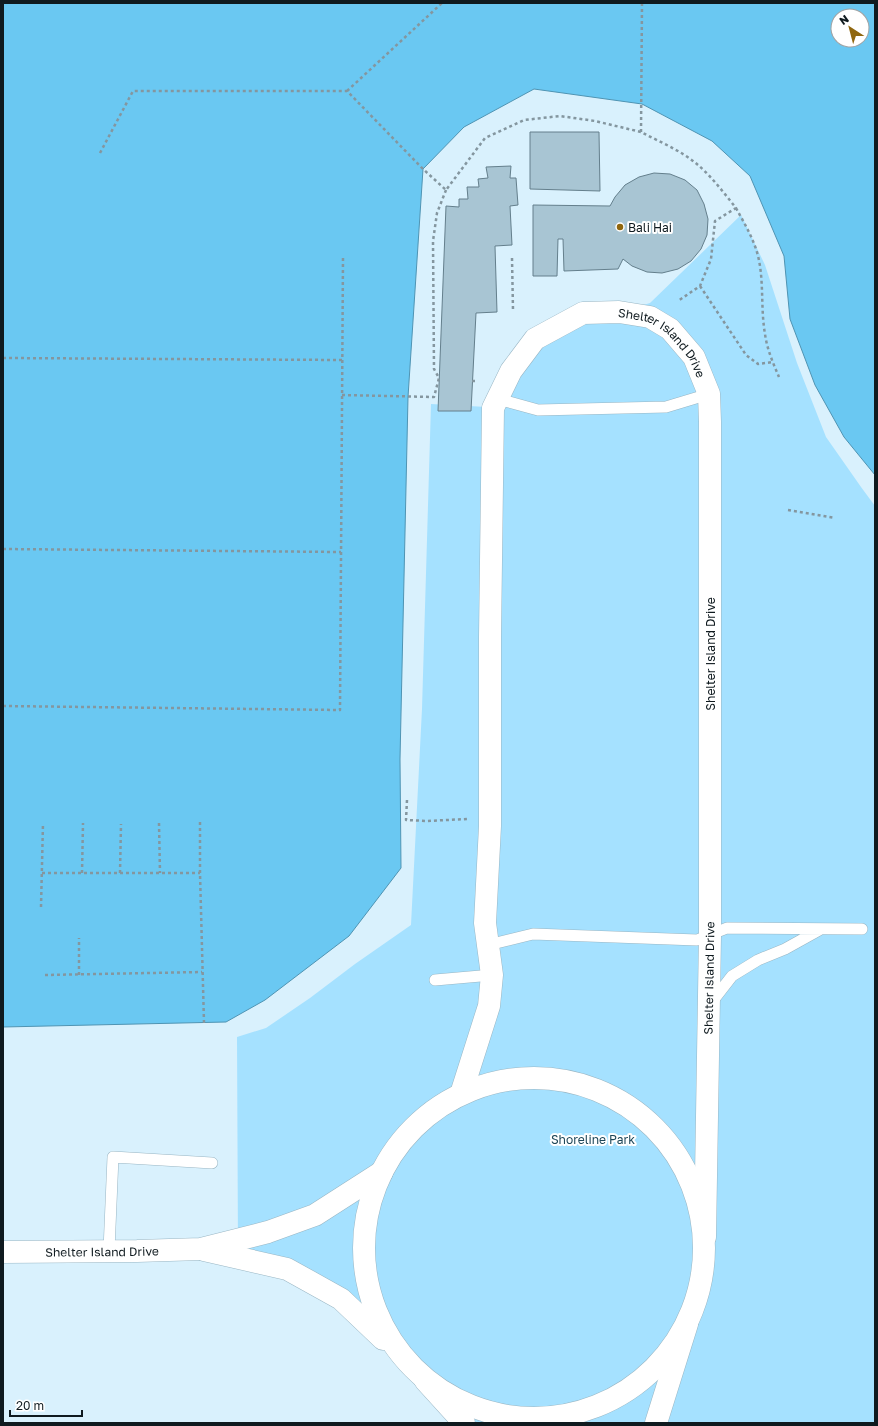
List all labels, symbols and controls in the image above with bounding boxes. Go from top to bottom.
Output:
north arrow [830,8,870,48]
text: N [837,12,851,27]
place label: Bali Hai [628,220,672,235]
marker: Bali Hai [615,222,625,232]
street label: Shelter Island Drive [617,305,709,380]
street label: Shelter Island Drive [703,597,718,711]
street label: Shelter Island Drive [701,921,717,1035]
park label: Shoreline Park [551,1132,635,1147]
street label: Shelter Island Drive [45,1243,159,1259]
scale bar [10,1392,82,1418]
text: 20 m [16,1398,44,1413]

